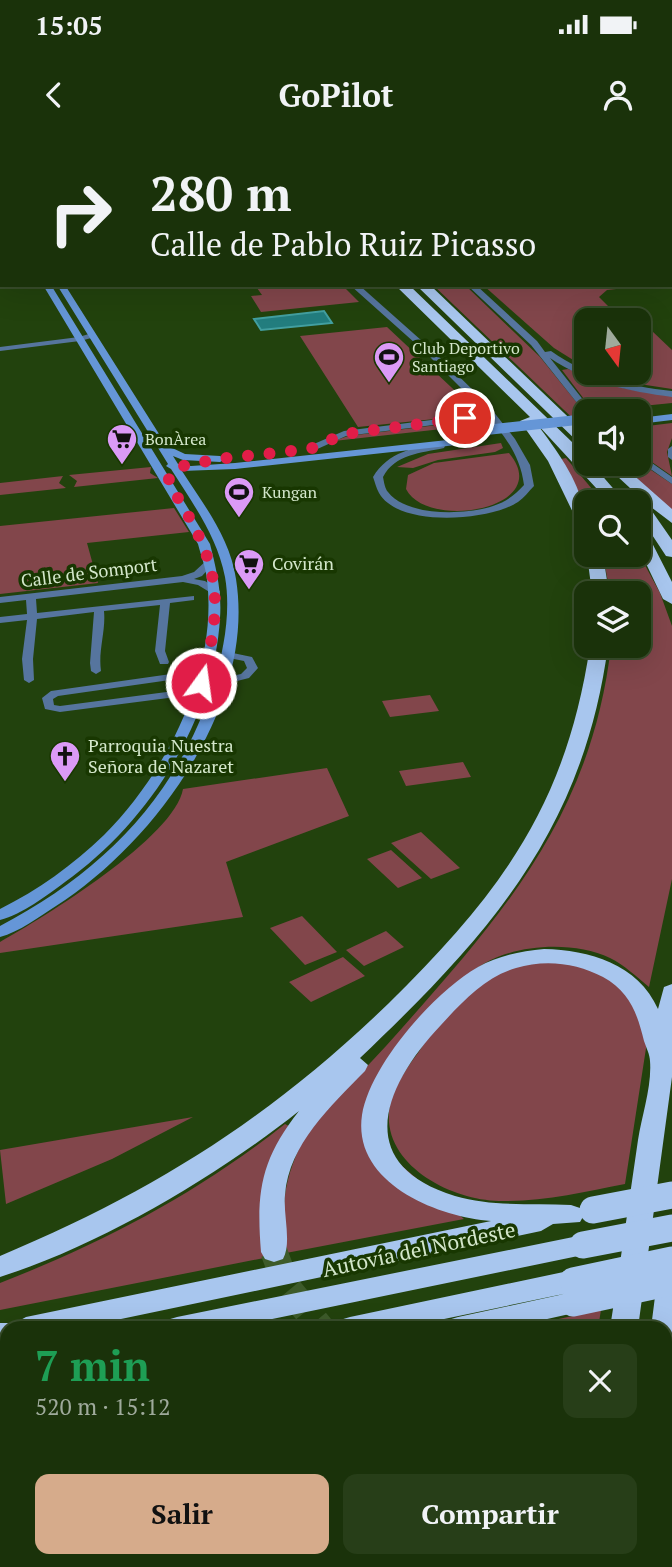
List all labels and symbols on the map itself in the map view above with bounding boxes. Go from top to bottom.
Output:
north arrow [574,308,651,385]
place label: Club Deportivo Santiago [412,337,520,377]
sports icon: Club Deportivo Santiago [372,340,406,384]
pin [435,388,495,448]
supermarket icon: BonÀrea [105,422,139,466]
place label: BonÀrea [145,428,206,450]
sports icon: Kungan [222,475,256,519]
place label: Kungan [262,481,318,503]
supermarket icon: Covirán [232,547,266,591]
place label: Covirán [272,551,334,575]
street label: Calle de Somport [19,552,159,592]
position arrow [164,646,238,720]
place label: Parroquia Nuestra Señora de Nazaret [88,733,234,778]
church icon: Parroquia Nuestra Señora de Nazaret [48,739,82,783]
street label: Autovía del Nordeste [320,1215,518,1283]

